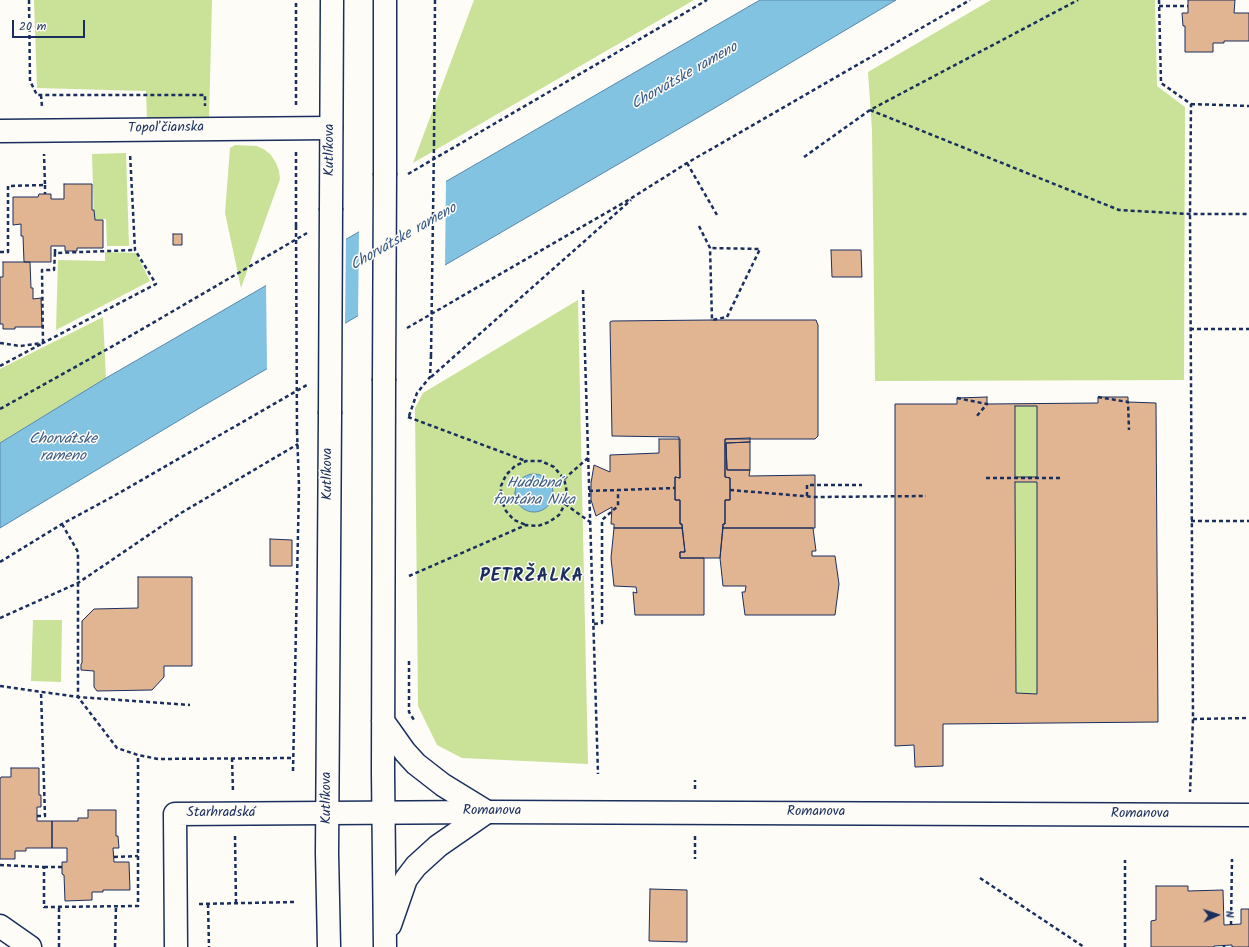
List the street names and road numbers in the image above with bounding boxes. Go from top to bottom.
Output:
street label: Topoľčianska [128,120,204,138]
street label: Kutlíkova [323,124,339,176]
street label: Kutlíkova [321,448,337,500]
street label: Kutlíkova [320,772,336,824]
street label: Romanova [463,804,521,820]
street label: Romanova [787,805,845,821]
street label: Starhradská [187,806,255,822]
street label: Romanova [1111,807,1169,823]

